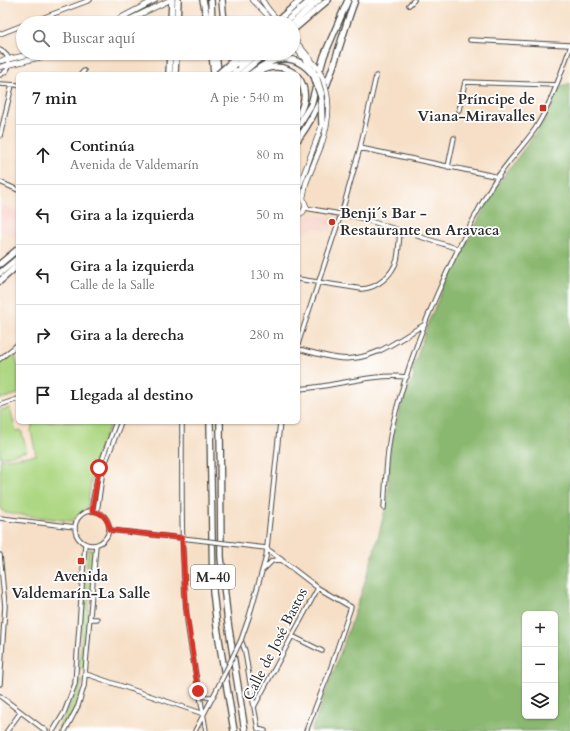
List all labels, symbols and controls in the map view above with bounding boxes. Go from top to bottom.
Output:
search box [16,16,300,60]
icon: search [30,27,52,49]
text: Buscar aquí [62,28,135,48]
text: 7 min [32,87,77,110]
text: A pie · 540 m [210,89,284,107]
place label: Príncipe de Viana-Miravalles [418,89,535,126]
marker: Príncipe de Viana-Miravalles [538,103,548,113]
text: Continúa [70,136,135,156]
icon: ahead [32,144,54,166]
text: 80 m [256,146,284,164]
text: Avenida de Valdemarín [70,156,199,174]
place label: Benji´s Bar - Restaurante en Aravaca [340,203,500,240]
icon: left [32,204,54,226]
text: Gira a la izquierda [70,205,194,225]
text: 50 m [256,206,284,224]
marker: Benji´s Bar - Restaurante en Aravaca [327,217,337,227]
text: Gira a la izquierda [70,256,194,276]
icon: left [32,264,54,286]
text: 130 m [250,266,284,284]
text: Calle de la Salle [70,276,155,294]
icon: right [32,324,54,346]
text: Gira a la derecha [70,325,184,345]
text: 280 m [250,326,284,344]
icon: arrive [32,384,54,406]
text: Llegada al destino [70,385,193,405]
route start [90,459,108,477]
marker: Avenida Valdemarín-La Salle [76,556,86,566]
road number: M-40 [191,565,235,589]
place label: Avenida Valdemarín-La Salle [11,566,151,603]
street label: Calle de José Bastos [238,584,312,704]
map controls [522,611,558,719]
button: + [522,611,558,647]
button: − [522,647,558,683]
route end [189,682,207,700]
button: layers [522,683,558,719]

